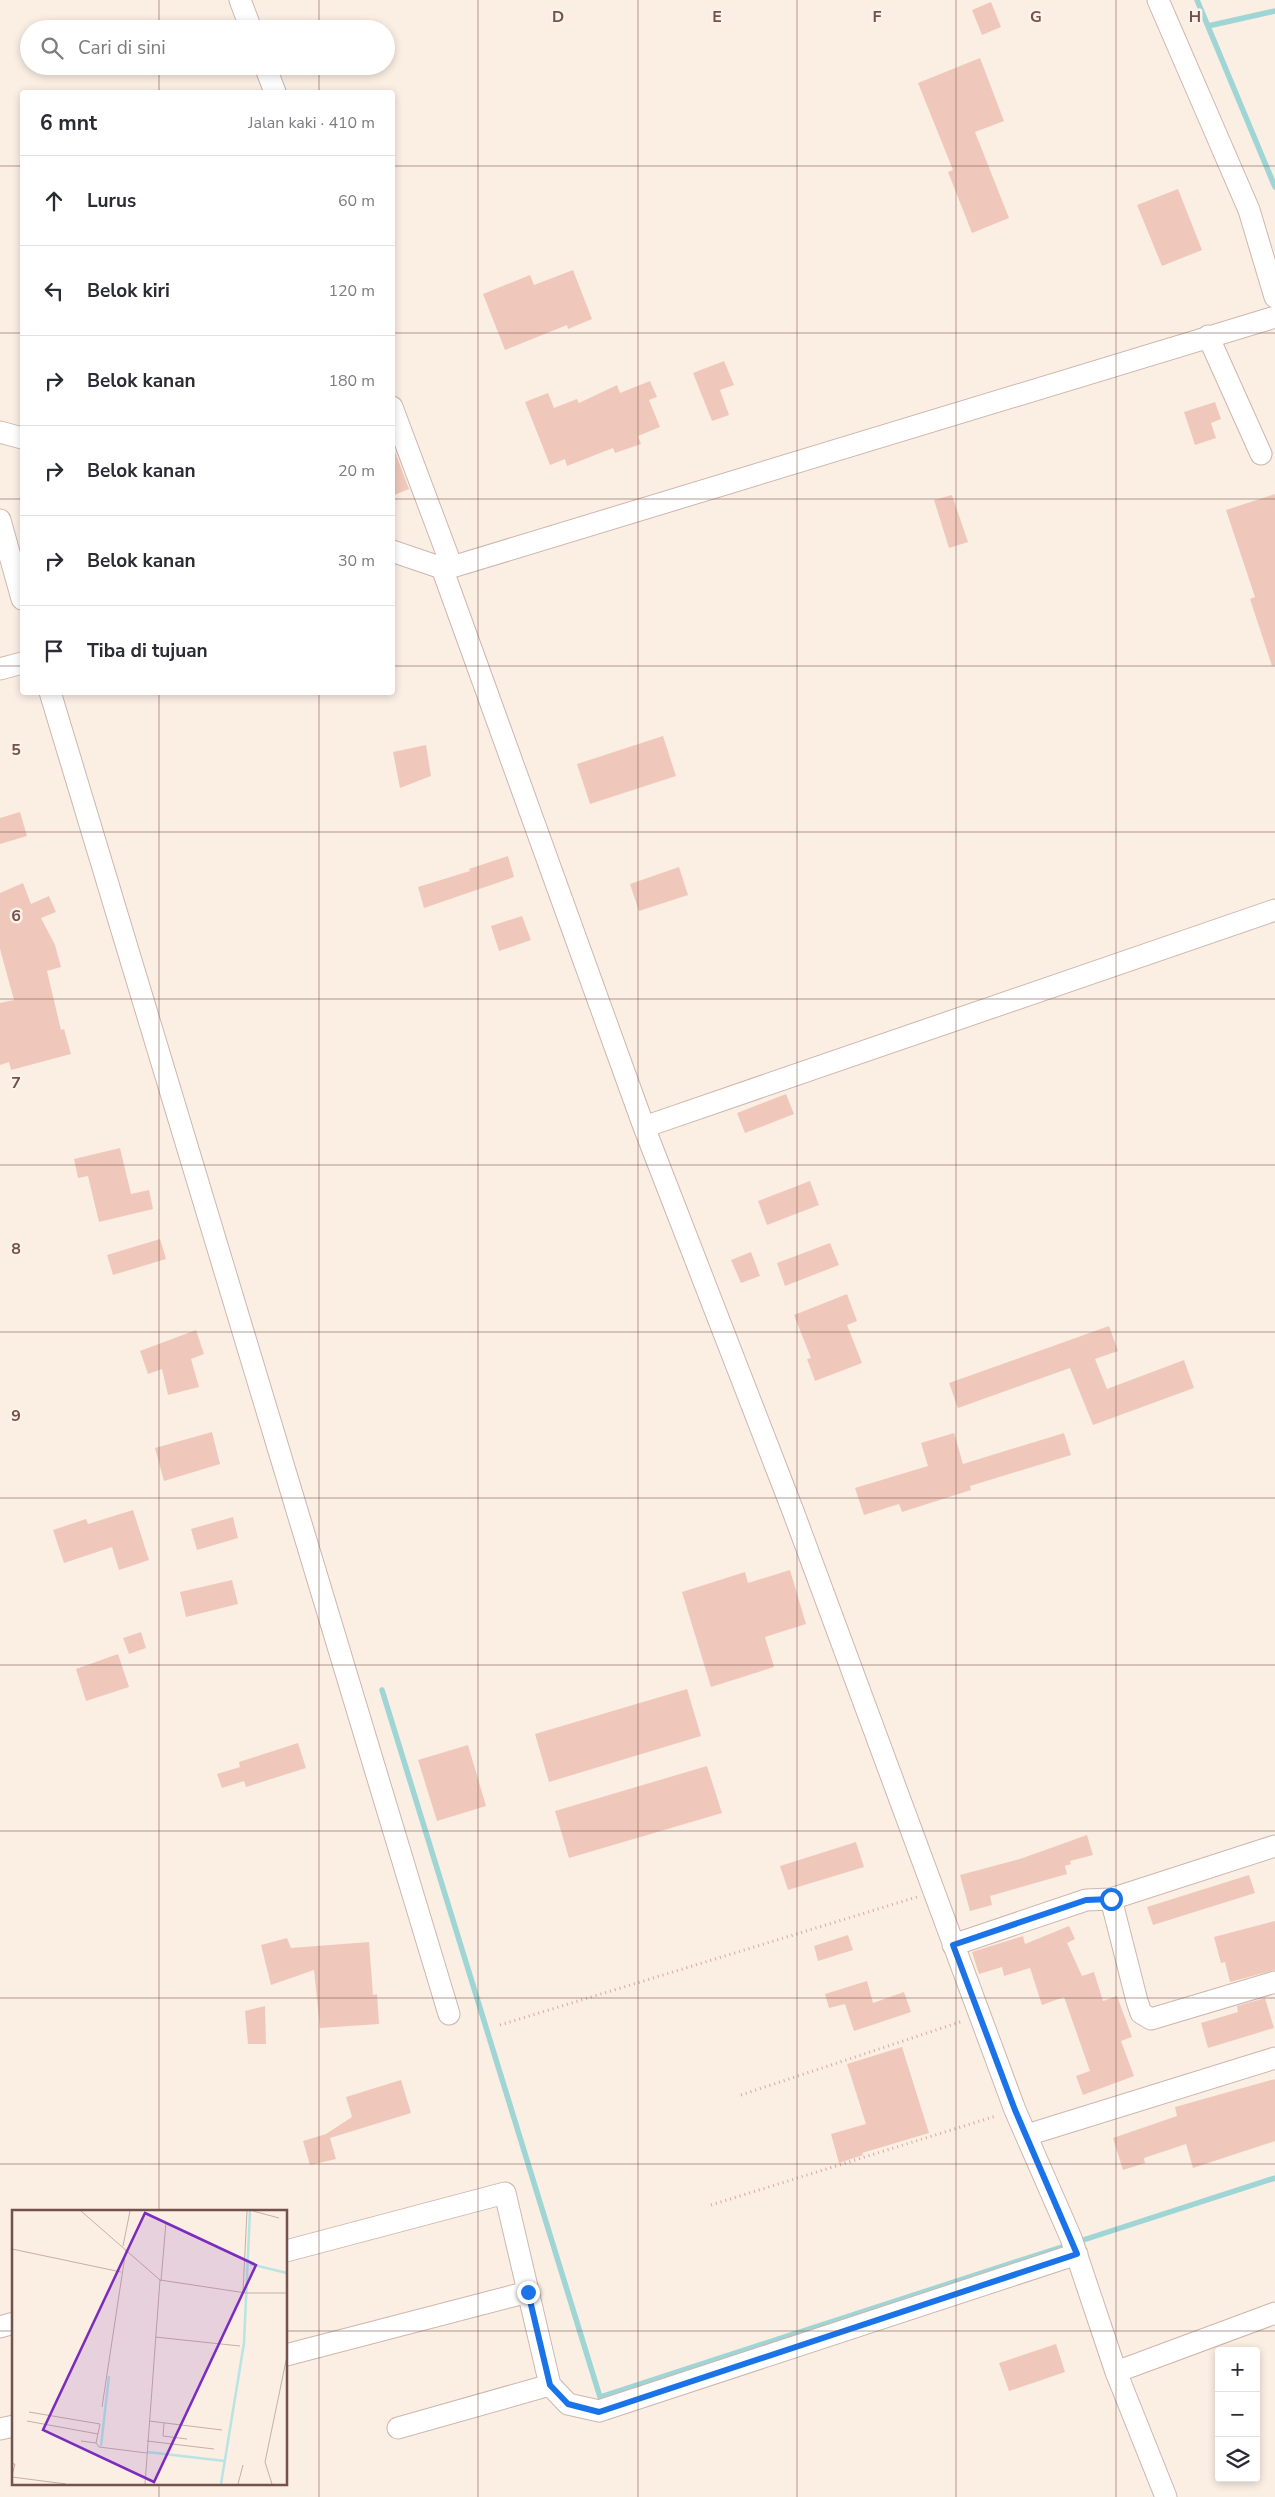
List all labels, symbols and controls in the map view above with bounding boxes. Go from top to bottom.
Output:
text: D [552,6,564,28]
text: E [712,6,722,28]
text: F [873,6,882,28]
text: G [1030,6,1042,28]
text: H [1189,6,1201,28]
search box [20,20,395,75]
icon: search [38,34,66,62]
text: Cari di sini [78,35,166,61]
text: 6 mnt [40,109,97,137]
text: Jalan kaki · 410 m [248,112,375,134]
icon: ahead [40,187,68,215]
text: Lurus [87,188,136,214]
text: 60 m [338,190,375,212]
icon: left [40,277,68,305]
text: Belok kiri [87,278,170,304]
text: 120 m [328,280,375,302]
icon: right [40,367,68,395]
text: Belok kanan [87,368,196,394]
text: 180 m [328,370,375,392]
icon: right [40,457,68,485]
text: Belok kanan [87,458,196,484]
text: 20 m [338,460,375,482]
icon: right [40,547,68,575]
text: Belok kanan [87,548,196,574]
text: 30 m [338,550,375,572]
icon: arrive [40,637,68,665]
text: Tiba di tujuan [87,638,208,664]
text: 5 [11,739,21,761]
text: 6 [11,905,21,927]
text: 7 [11,1072,21,1094]
text: 8 [11,1238,21,1260]
text: 9 [11,1405,21,1427]
route start [1100,1888,1123,1911]
inset map [12,2210,288,2484]
route end [517,2281,540,2304]
map controls [1215,2347,1260,2482]
button: + [1215,2347,1260,2392]
button: − [1215,2392,1260,2437]
button: layers [1215,2437,1260,2482]

